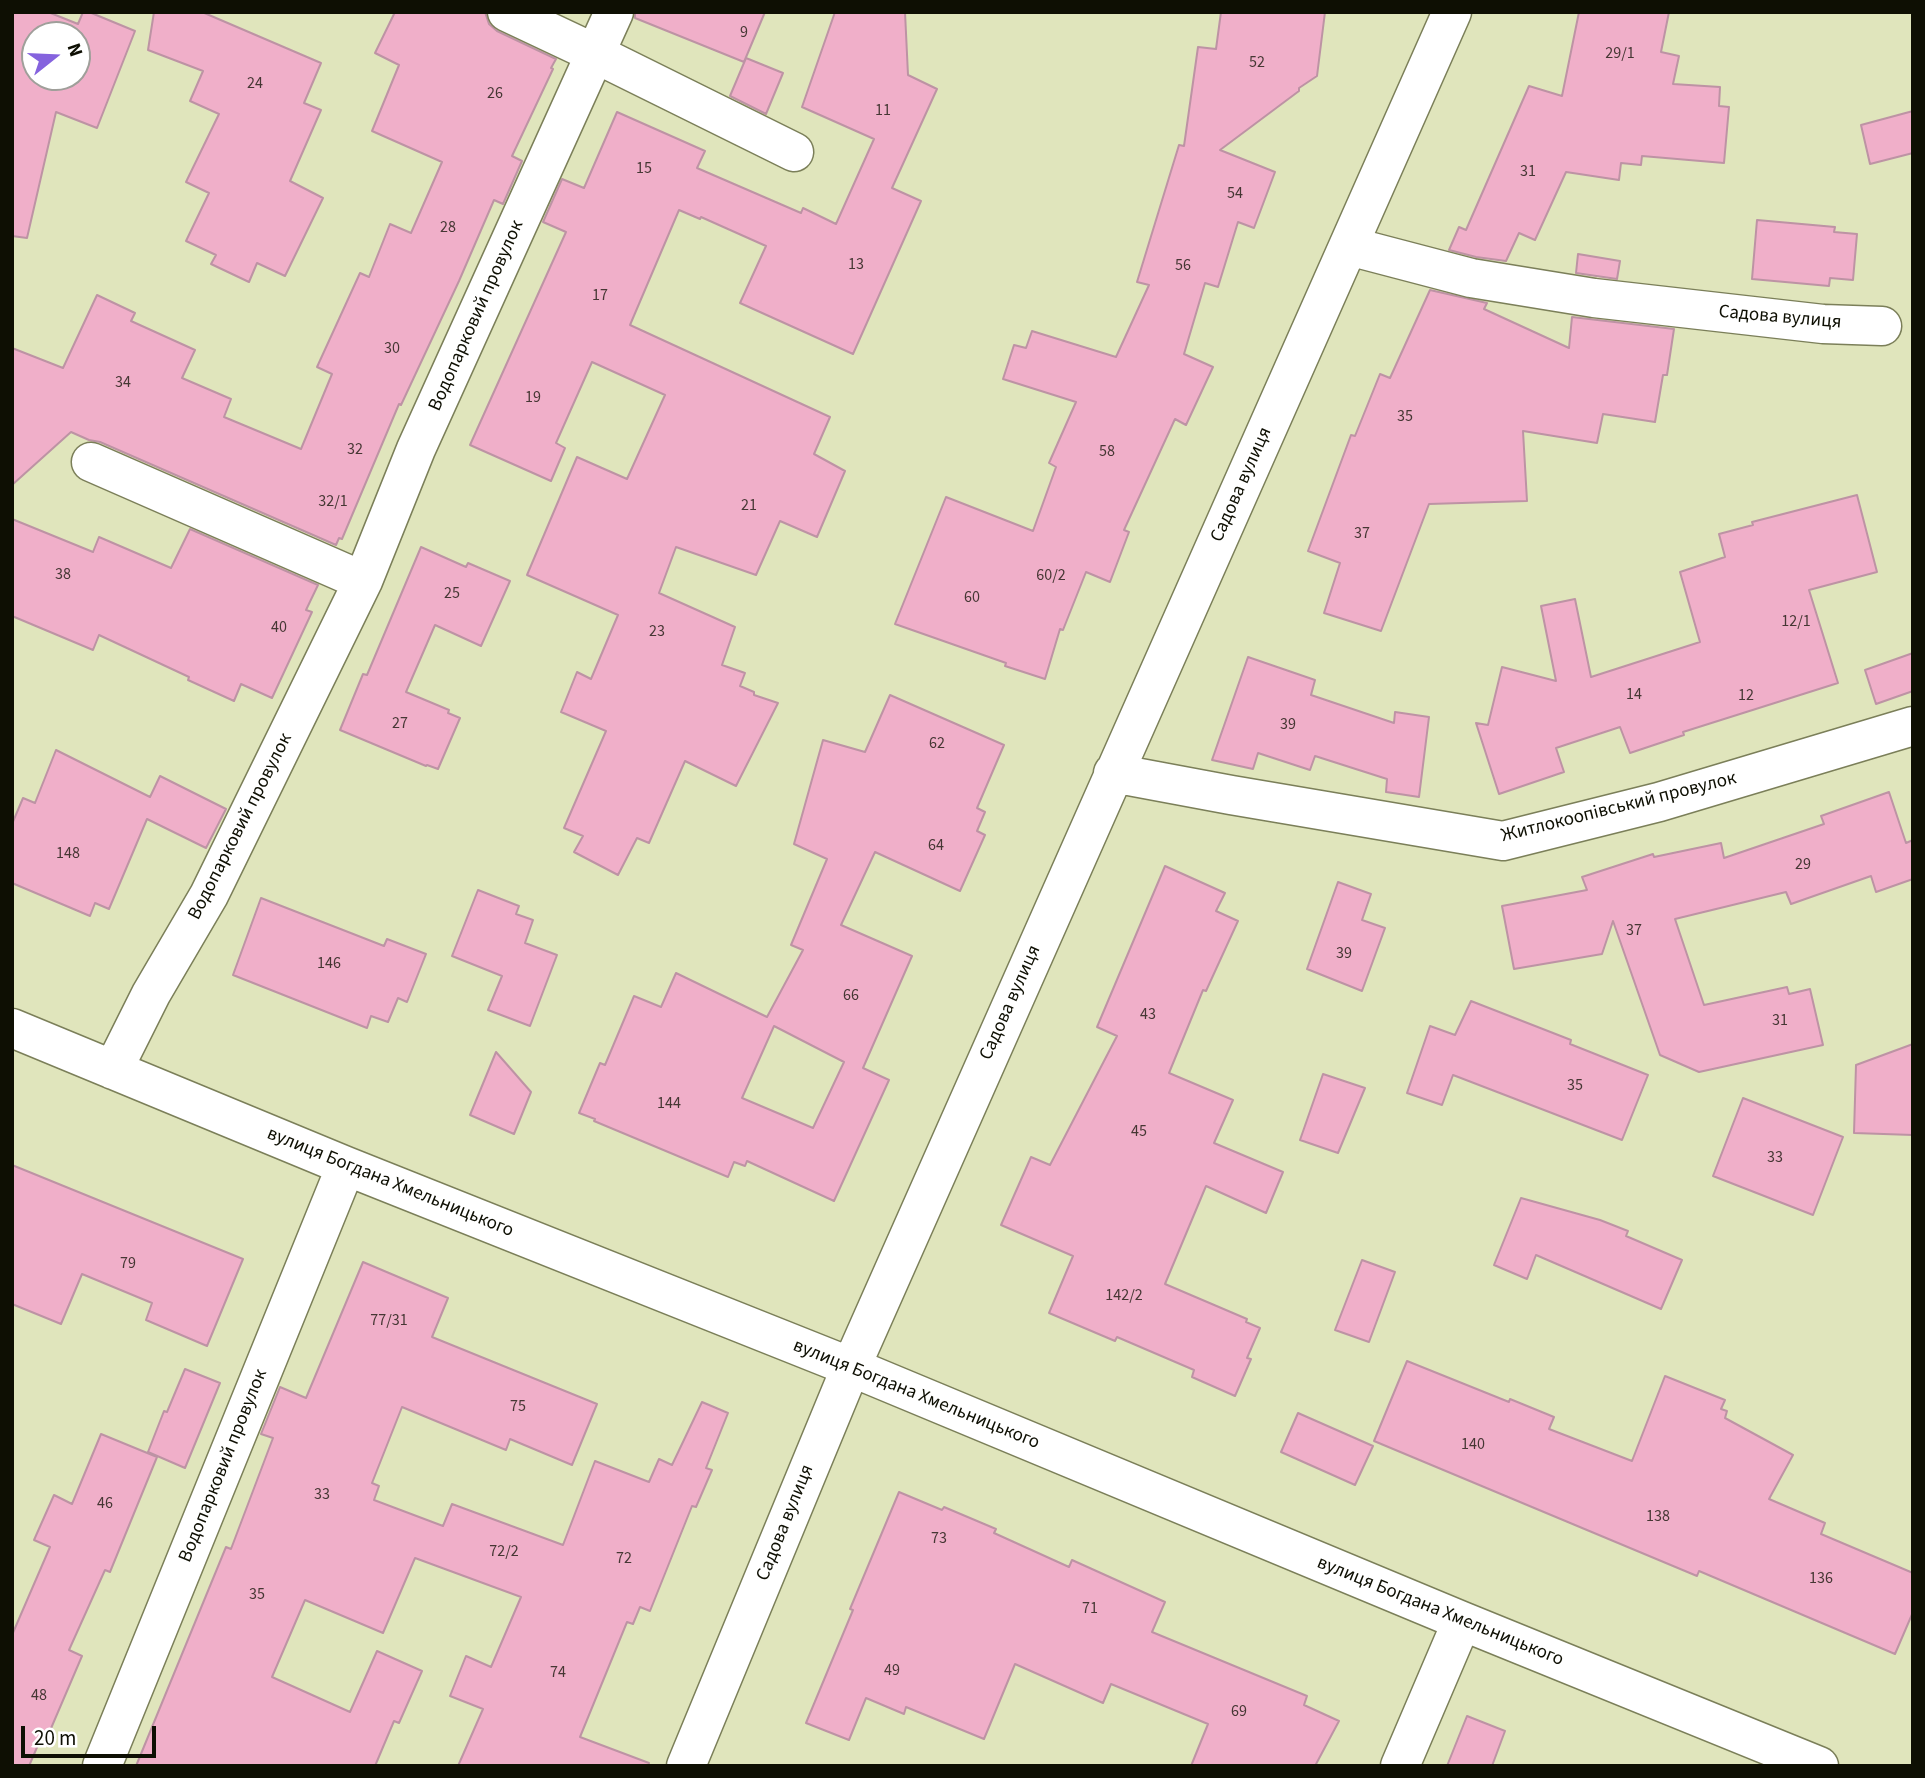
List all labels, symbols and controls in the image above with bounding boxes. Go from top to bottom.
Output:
north arrow [21,21,91,91]
house number: 9 [740,23,748,43]
text: N [60,40,89,60]
house number: 29/1 [1605,44,1635,64]
house number: 52 [1249,53,1265,73]
house number: 24 [247,74,263,94]
house number: 26 [487,84,503,104]
house number: 11 [875,101,891,121]
house number: 15 [636,159,652,179]
house number: 31 [1520,162,1536,182]
house number: 54 [1227,184,1243,204]
street label: Водопарковий провулок [425,217,529,415]
house number: 28 [440,218,456,238]
house number: 13 [848,255,864,275]
house number: 56 [1175,256,1191,276]
house number: 17 [592,286,608,306]
street label: Садова вулиця [1718,301,1842,335]
house number: 30 [384,339,400,359]
house number: 34 [115,373,131,393]
house number: 19 [525,388,541,408]
house number: 35 [1397,407,1413,427]
street label: Садова вулиця [1206,424,1278,546]
house number: 32 [347,440,363,460]
house number: 58 [1099,442,1115,462]
house number: 32/1 [318,492,348,512]
house number: 21 [741,496,757,516]
house number: 37 [1354,524,1370,544]
house number: 38 [55,565,71,585]
house number: 60/2 [1036,566,1066,586]
house number: 25 [444,584,460,604]
house number: 60 [964,588,980,608]
house number: 12/1 [1781,612,1811,632]
house number: 40 [271,618,287,638]
house number: 23 [649,622,665,642]
house number: 14 [1626,685,1642,705]
house number: 12 [1738,686,1754,706]
house number: 27 [392,714,408,734]
house number: 39 [1280,715,1296,735]
street label: Водопарковий провулок [184,730,298,924]
house number: 62 [929,734,945,754]
street label: Житлокоопівський провулок [1499,768,1739,848]
house number: 64 [928,836,944,856]
house number: 148 [56,844,80,864]
house number: 29 [1795,855,1811,875]
house number: 37 [1626,921,1642,941]
street label: Садова вулиця [975,942,1047,1064]
house number: 39 [1336,944,1352,964]
house number: 146 [317,954,341,974]
house number: 66 [843,986,859,1006]
house number: 43 [1140,1005,1156,1025]
house number: 31 [1772,1011,1788,1031]
house number: 35 [1567,1076,1583,1096]
house number: 144 [657,1094,681,1114]
house number: 45 [1131,1122,1147,1142]
street label: вулиця Богдана Хмельницького [263,1123,517,1243]
house number: 33 [1767,1148,1783,1168]
house number: 79 [120,1254,136,1274]
house number: 142/2 [1105,1286,1143,1306]
house number: 77/31 [370,1311,408,1331]
street label: вулиця Богдана Хмельницького [789,1335,1043,1455]
street label: Водопарковий провулок [175,1366,273,1566]
house number: 75 [510,1397,526,1417]
house number: 140 [1461,1435,1485,1455]
street label: Садова вулиця [752,1462,820,1584]
house number: 33 [314,1485,330,1505]
house number: 46 [97,1494,113,1514]
house number: 138 [1646,1507,1670,1527]
house number: 73 [931,1529,947,1549]
house number: 72/2 [489,1542,519,1562]
house number: 72 [616,1549,632,1569]
street label: вулиця Богдана Хмельницького [1313,1552,1567,1672]
house number: 136 [1809,1569,1833,1589]
house number: 35 [249,1585,265,1605]
house number: 71 [1082,1599,1098,1619]
house number: 49 [884,1661,900,1681]
house number: 74 [550,1663,566,1683]
house number: 48 [31,1686,47,1706]
house number: 69 [1231,1702,1247,1722]
scale bar [24,1712,159,1756]
text: 20 m [34,1723,76,1753]

